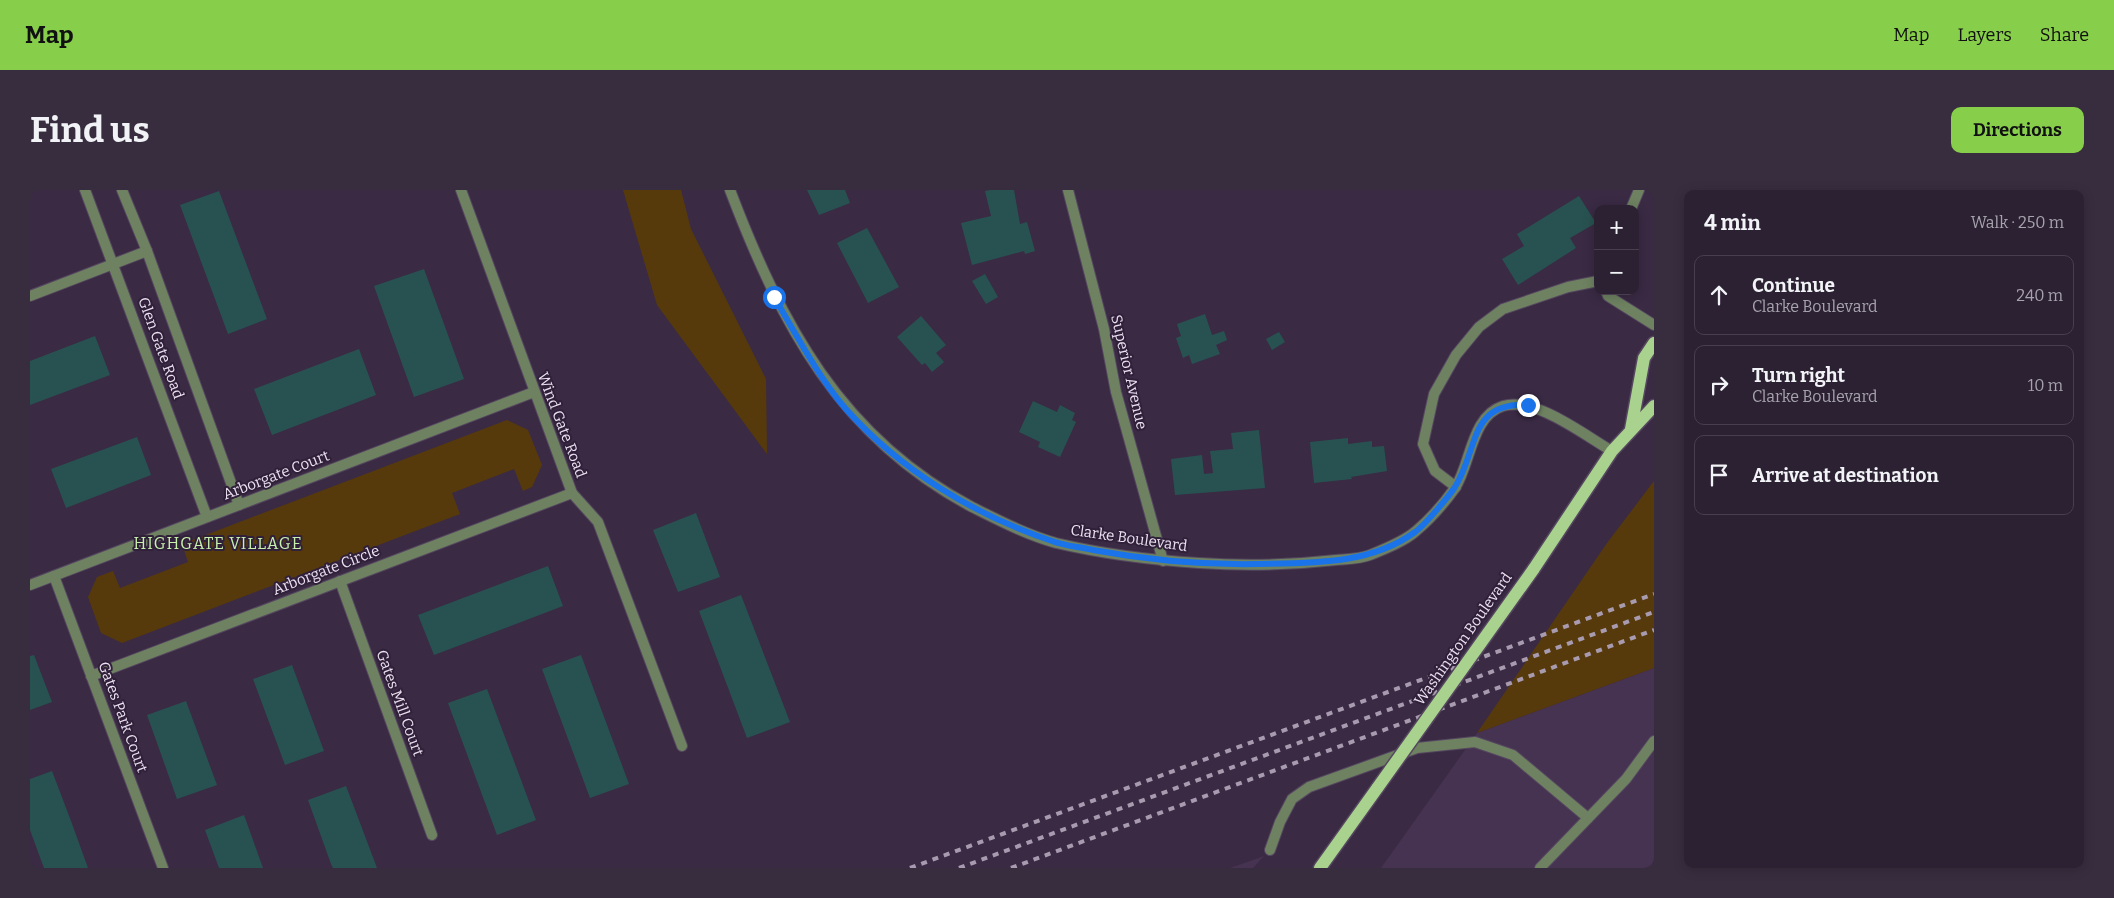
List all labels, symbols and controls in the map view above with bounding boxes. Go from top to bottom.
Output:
text: Map [25,21,74,49]
text: Map [1893,24,1929,46]
text: Layers [1957,24,2012,46]
text: Share [2040,24,2089,46]
button: Directions [1951,107,2084,153]
text: Find us [30,109,150,151]
map controls [1594,205,1639,295]
button: + [1594,205,1639,250]
text: 4 min [1704,210,1761,236]
text: Walk · 250 m [1971,213,2064,232]
button: − [1594,250,1639,295]
text: Continue [1752,274,1835,297]
icon: ahead [1705,281,1733,309]
route start [763,286,786,309]
text: 240 m [2016,286,2063,305]
street label: Glen Gate Road [134,295,188,401]
text: Clarke Boulevard [1752,297,1878,316]
street label: Superior Avenue [1107,313,1151,431]
text: Turn right [1752,364,1845,387]
street label: Wind Gate Road [534,370,590,480]
icon: right [1705,371,1733,399]
text: 10 m [2028,376,2063,395]
text: Clarke Boulevard [1752,387,1878,406]
route end [1517,394,1540,417]
street label: Arborgate Court [220,446,332,504]
icon: arrive [1705,461,1733,489]
text: Arrive at destination [1752,464,1939,487]
street label: Clarke Boulevard [1069,521,1189,555]
district label: HIGHGATE VILLAGE [133,534,303,553]
street label: Arborgate Circle [270,541,382,599]
street label: Washington Boulevard [1410,569,1516,709]
street label: Gates Mill Court [372,648,428,759]
street label: Gates Park Court [95,659,152,775]

